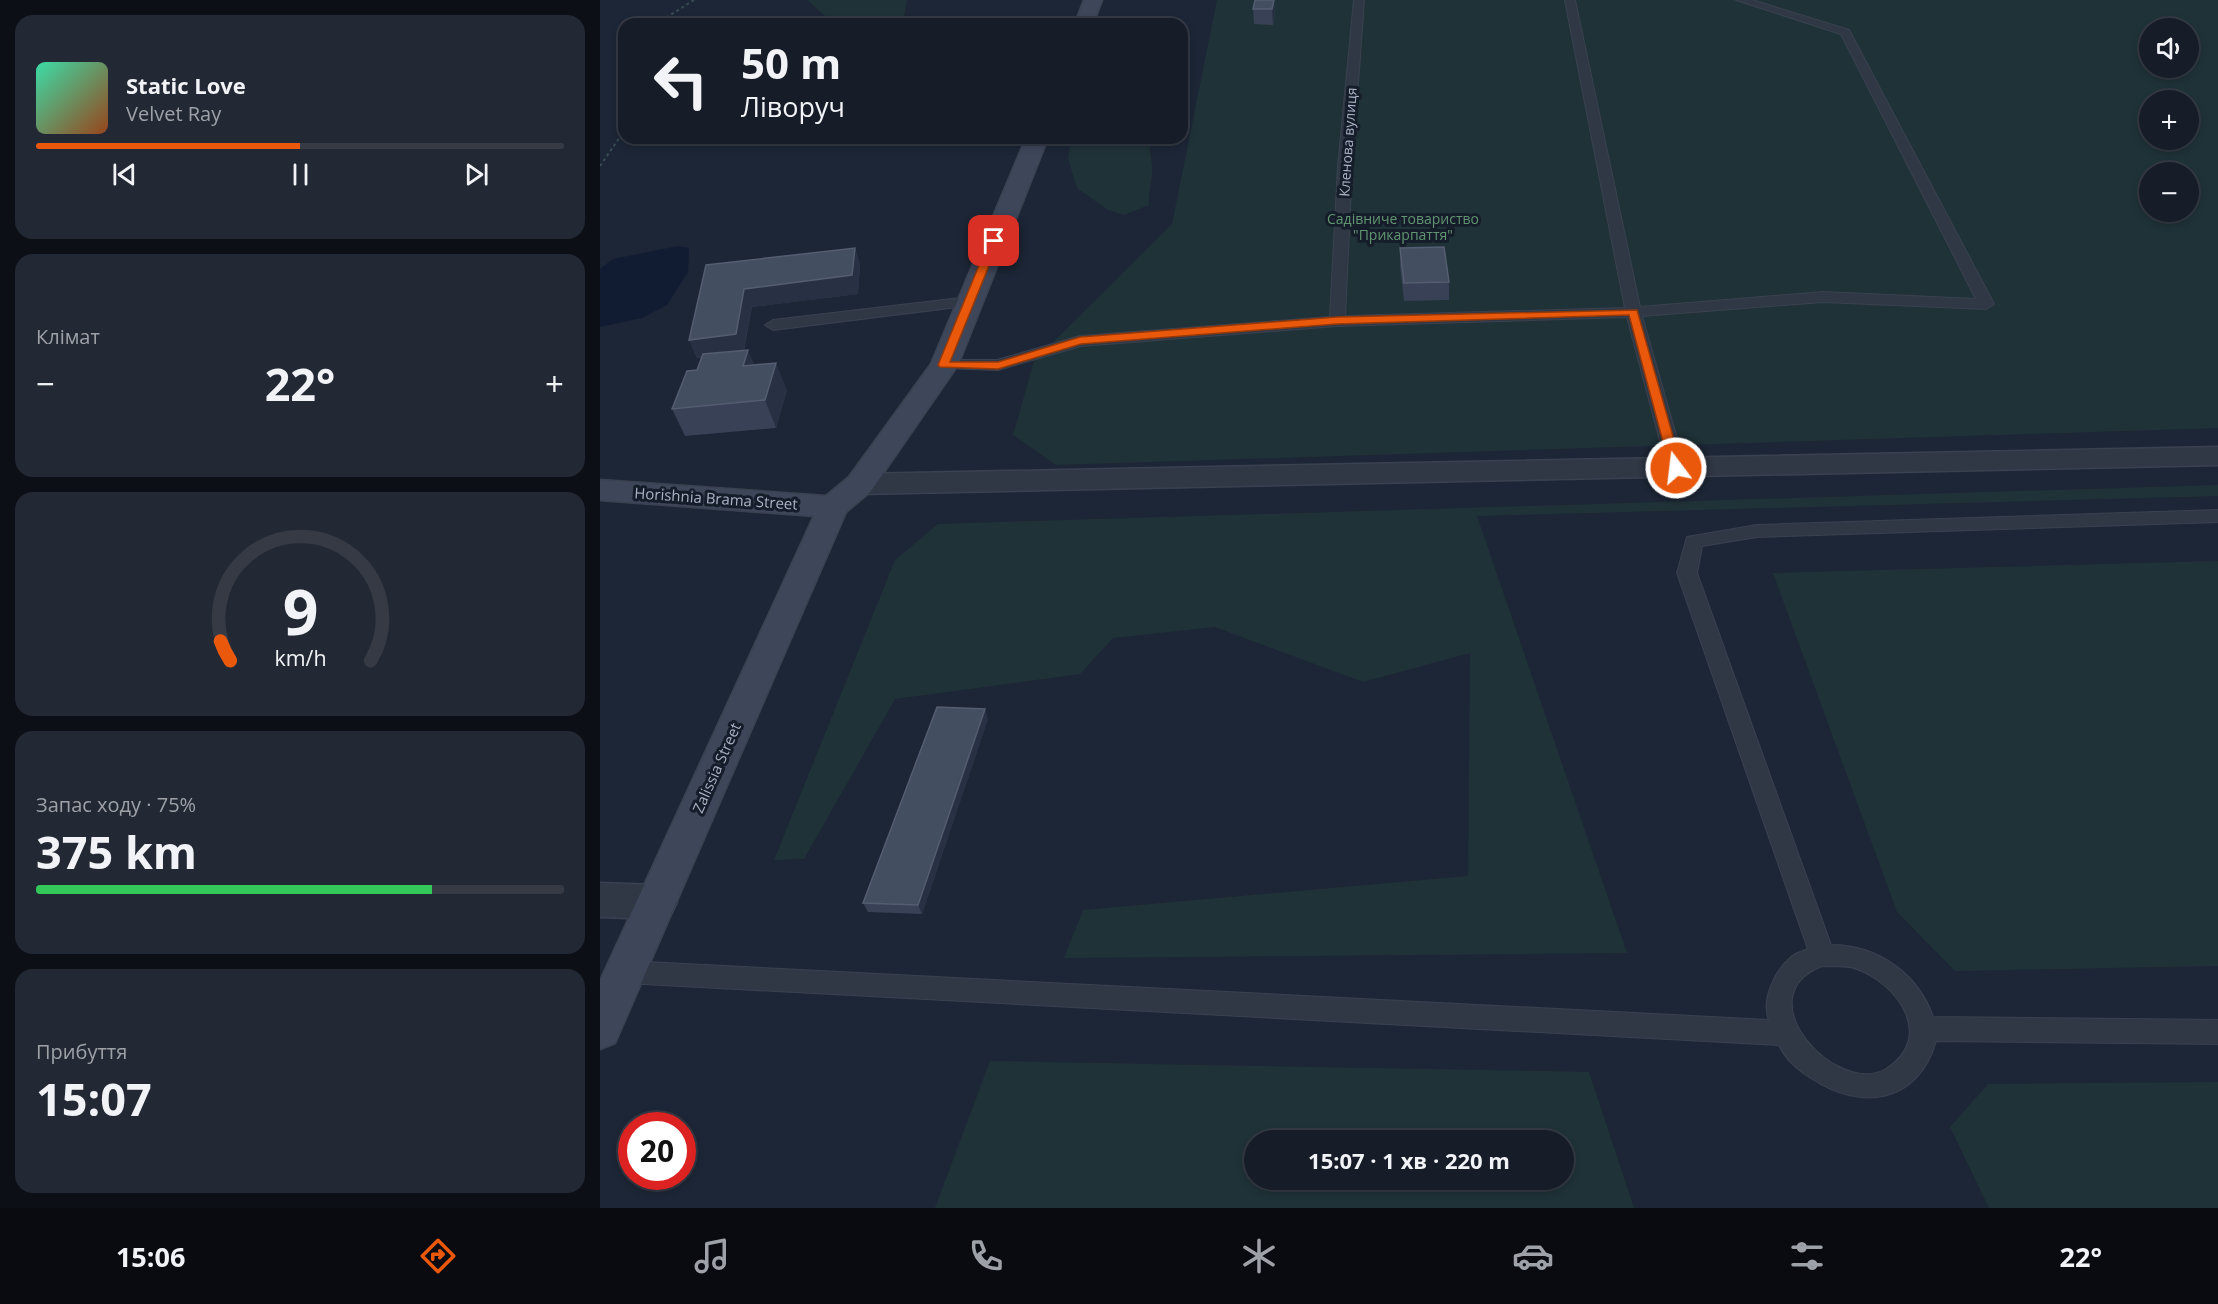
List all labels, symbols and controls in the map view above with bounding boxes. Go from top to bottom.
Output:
map controls [2139,18,2199,222]
button: sound [2139,18,2199,78]
text: 50 m [741,34,841,91]
icon: left [642,42,720,120]
text: Static Love [126,70,246,100]
street label: Кленова вулиця [1334,87,1361,197]
text: Ліворуч [741,88,845,125]
button: + [2139,90,2199,150]
text: Velvet Ray [126,100,221,127]
icon: previous [108,158,141,191]
icon: pause [284,158,317,191]
icon: next [460,158,493,191]
button: − [2139,162,2199,222]
park label: Садівниче товариство "Прикарпаття" [1327,209,1479,244]
pin [968,215,1019,266]
icon: arrive [977,224,1010,257]
text: Клімат [36,323,100,350]
text: 22° [265,353,335,414]
text: − [36,361,55,406]
text: + [545,361,564,406]
position arrow [1644,436,1708,500]
street label: Horishnia Brama Street [634,482,798,514]
text: 9 [282,568,318,653]
text: km/h [274,643,326,672]
street label: Zalissia Street [687,719,745,816]
text: Запас ходу · 75% [36,791,196,818]
text: 375 km [36,821,197,882]
text: Прибуття [36,1038,127,1065]
text: 15:07 [36,1068,152,1129]
speed limit sign: 20 [618,1112,696,1190]
text: 15:07 · 1 хв · 220 m [1308,1145,1510,1175]
icon: directions [417,1235,459,1277]
icon: music [691,1235,733,1277]
icon: phone [965,1235,1007,1277]
icon: climate [1238,1235,1280,1277]
icon: car [1512,1235,1554,1277]
icon: filters [1786,1235,1828,1277]
text: 15:06 [116,1238,185,1275]
text: 22° [2060,1238,2102,1275]

